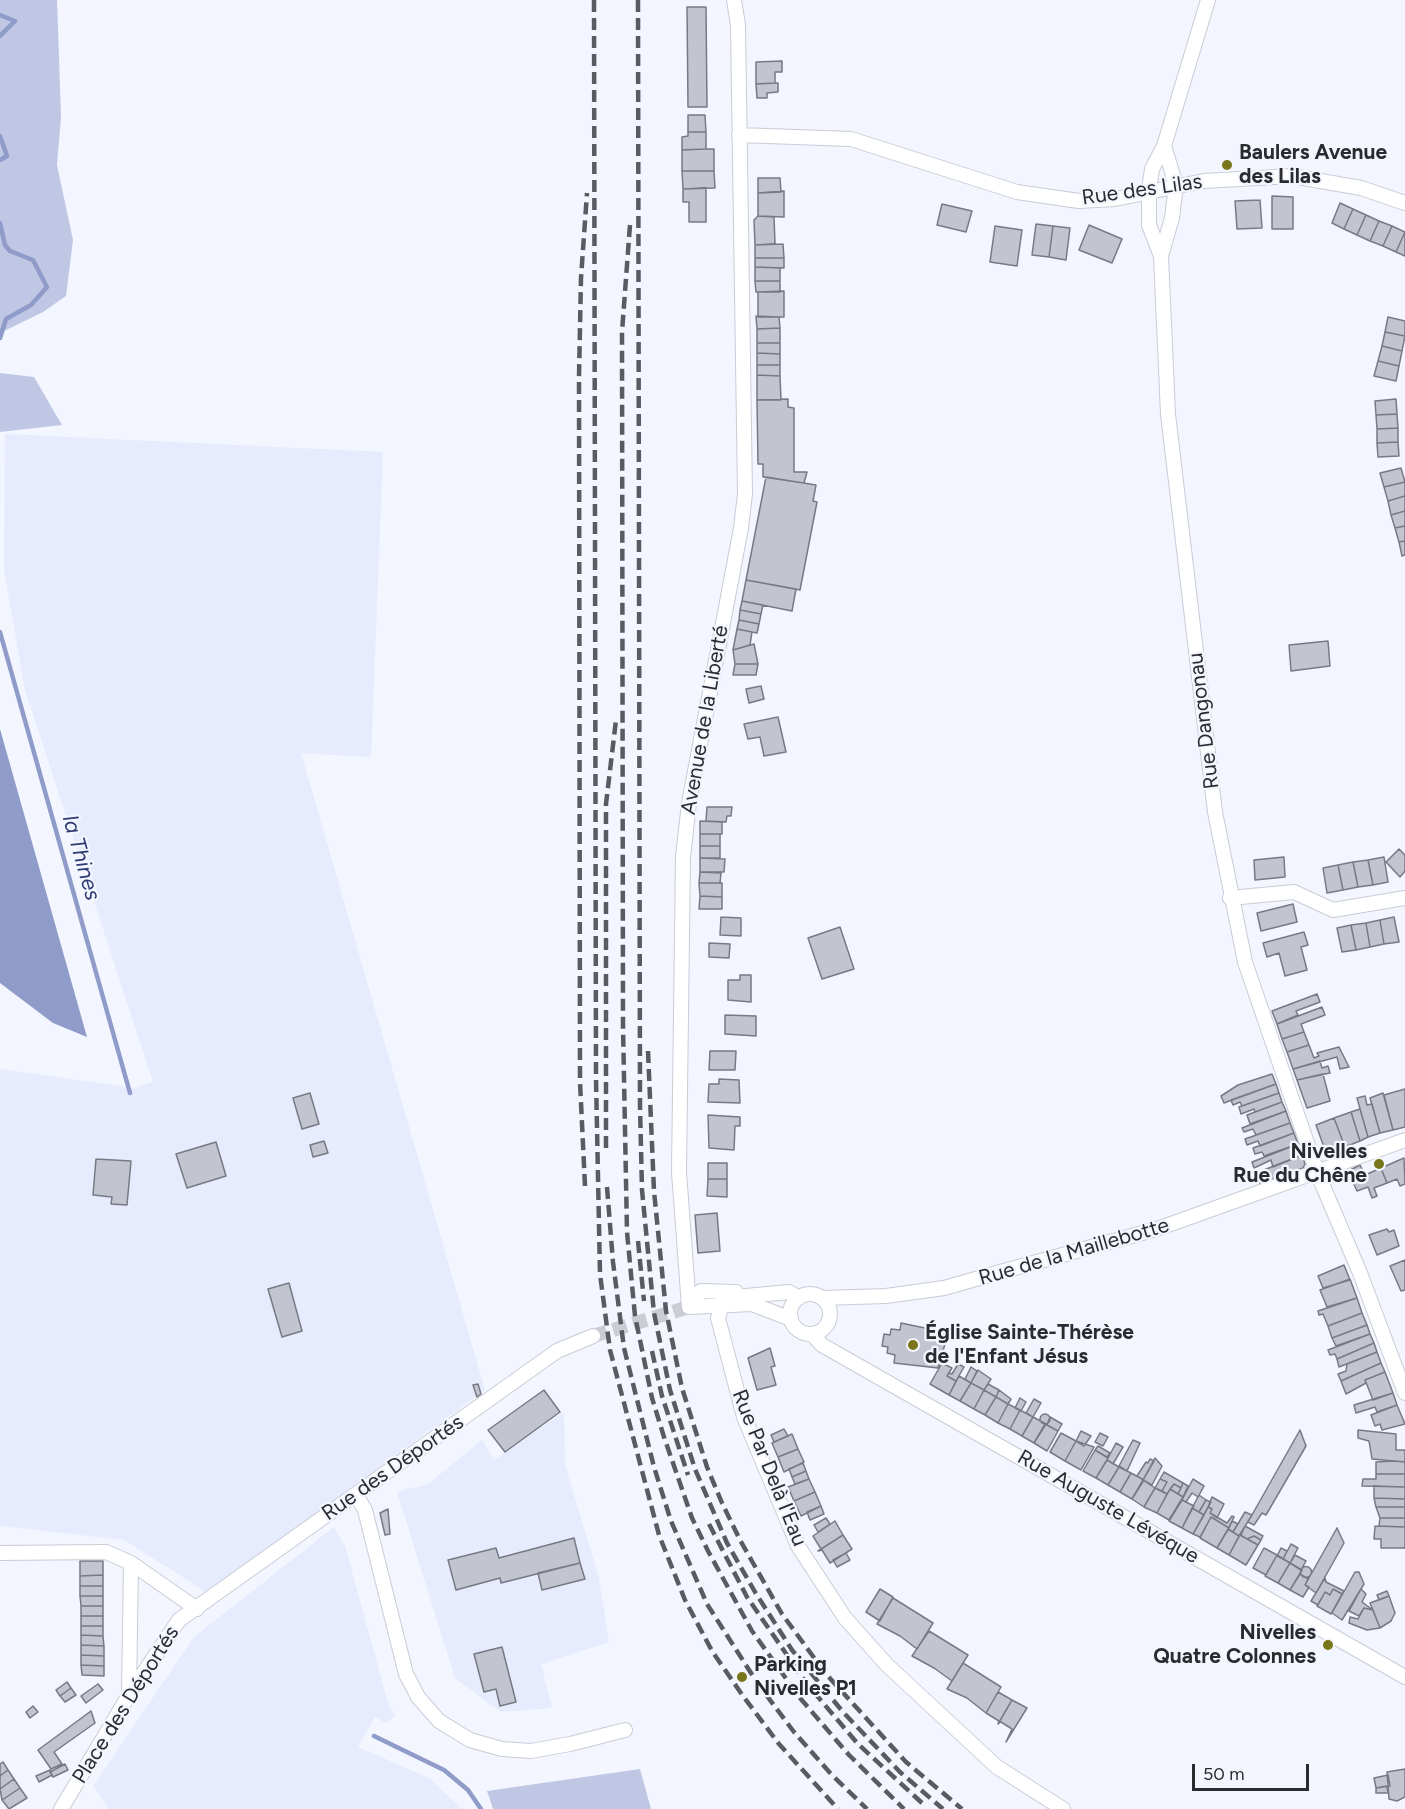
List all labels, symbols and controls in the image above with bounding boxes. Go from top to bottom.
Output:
place label: Baulers Avenue des Lilas [1239,140,1387,190]
marker: Baulers Avenue des Lilas [1220,158,1234,172]
street label: Rue des Lilas [1080,169,1204,211]
street label: Avenue de la Liberté [676,623,734,817]
street label: Rue Dangonau [1183,651,1225,791]
water label: la Thines [56,812,106,904]
place label: Nivelles Rue du Chêne [1233,1139,1367,1189]
marker: Nivelles Rue du Chêne [1372,1157,1386,1171]
street label: Rue de la Maillebotte [976,1213,1172,1291]
place label: Église Sainte-Thérèse de l'Enfant Jésus [925,1320,1134,1370]
marker: Église Sainte-Thérèse de l'Enfant Jésus [906,1338,920,1352]
street label: Rue Par Delà l'Eau [726,1386,812,1550]
street label: Rue des Déportés [317,1410,469,1526]
street label: Rue Auguste Lévéque [1013,1445,1203,1569]
place label: Nivelles Quatre Colonnes [1153,1620,1316,1670]
street label: Place des Déportés [67,1622,185,1788]
marker: Nivelles Quatre Colonnes [1321,1638,1335,1652]
place label: Parking Nivelles P1 [754,1652,857,1702]
marker: Parking Nivelles P1 [735,1670,749,1684]
scale bar [1195,1752,1312,1790]
text: 50 m [1203,1763,1245,1785]

